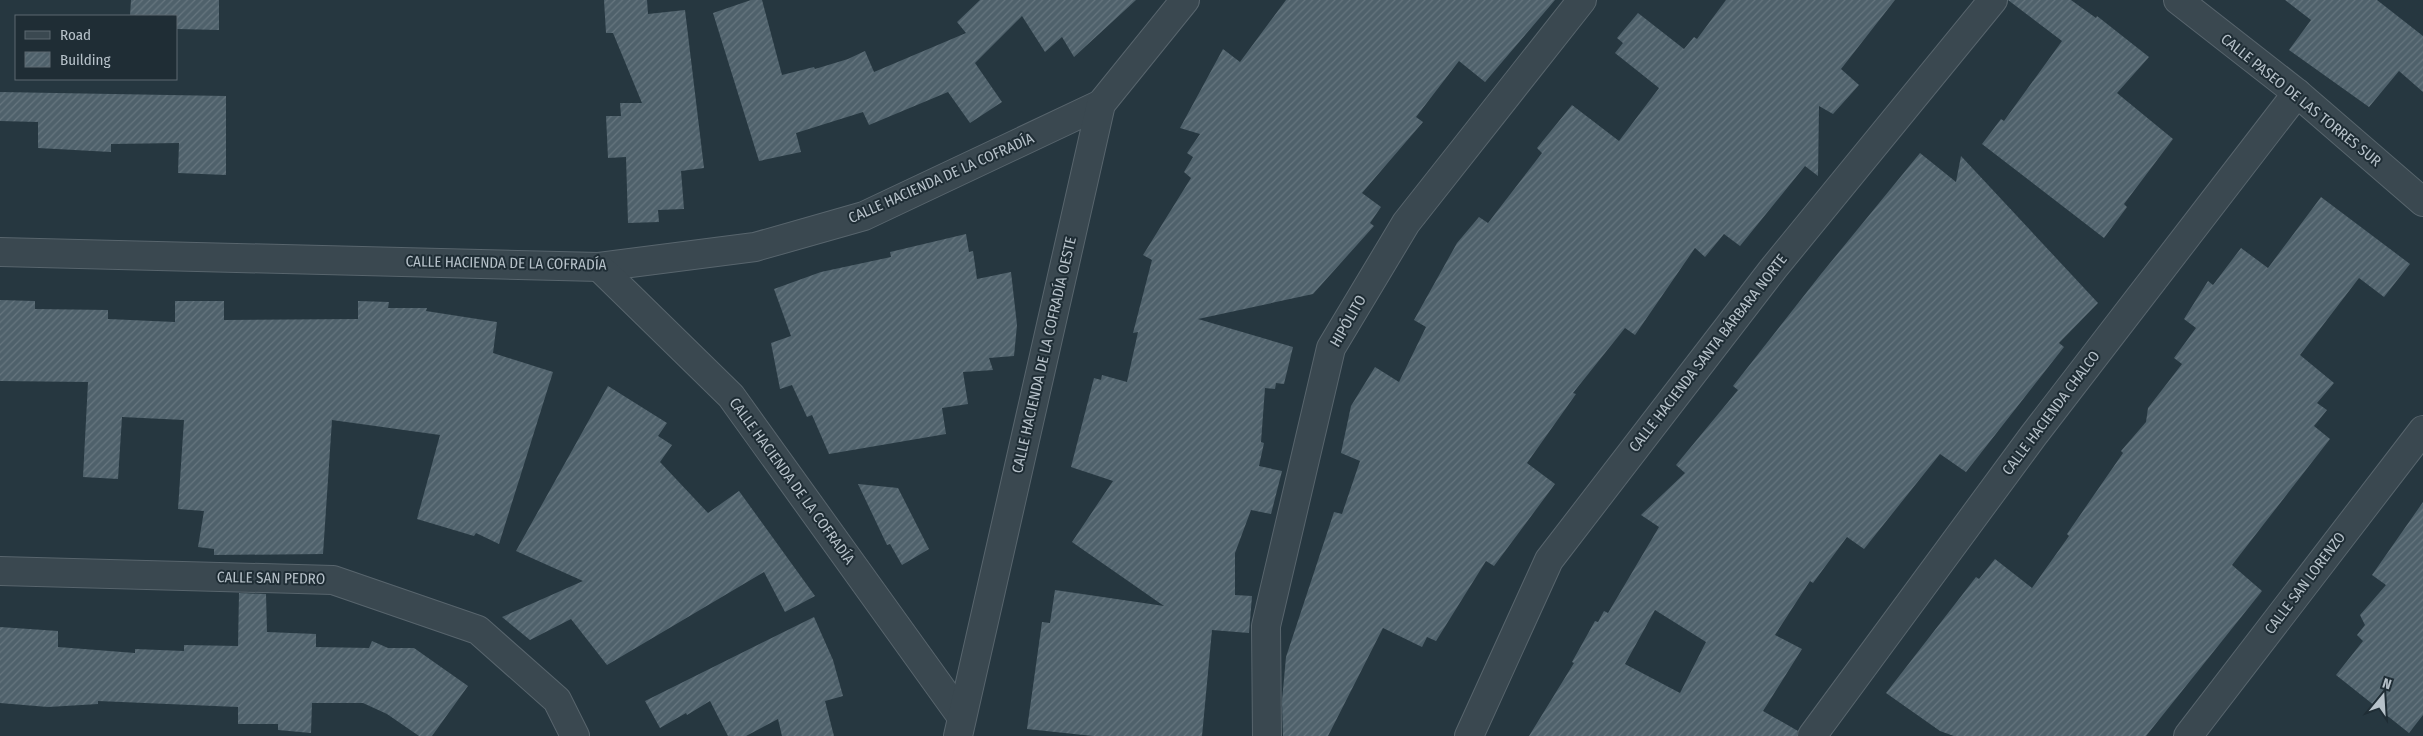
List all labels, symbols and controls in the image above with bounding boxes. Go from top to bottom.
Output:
legend [15,15,178,80]
text: Road [60,26,91,44]
street label: CALLE PASEO DE LAS TORRES SUR [2217,30,2385,170]
text: Building [60,51,111,69]
street label: CALLE HACIENDA DE LA COFRADÍA [845,129,1037,227]
street label: CALLE HACIENDA DE LA COFRADÍA OESTE [1008,235,1080,475]
street label: CALLE HACIENDA SANTA BÁRBARA NORTE [1625,251,1791,455]
street label: CALLE HACIENDA DE LA COFRADÍA [405,252,607,274]
street label: HIPÓLITO [1326,292,1370,350]
street label: CALLE HACIENDA CHALCO [1998,347,2104,479]
street label: CALLE HACIENDA DE LA COFRADÍA [726,394,858,568]
street label: CALLE SAN LORENZO [2261,528,2349,638]
street label: CALLE SAN PEDRO [217,568,325,588]
north arrow [2358,671,2408,721]
text: N [2380,675,2393,693]

